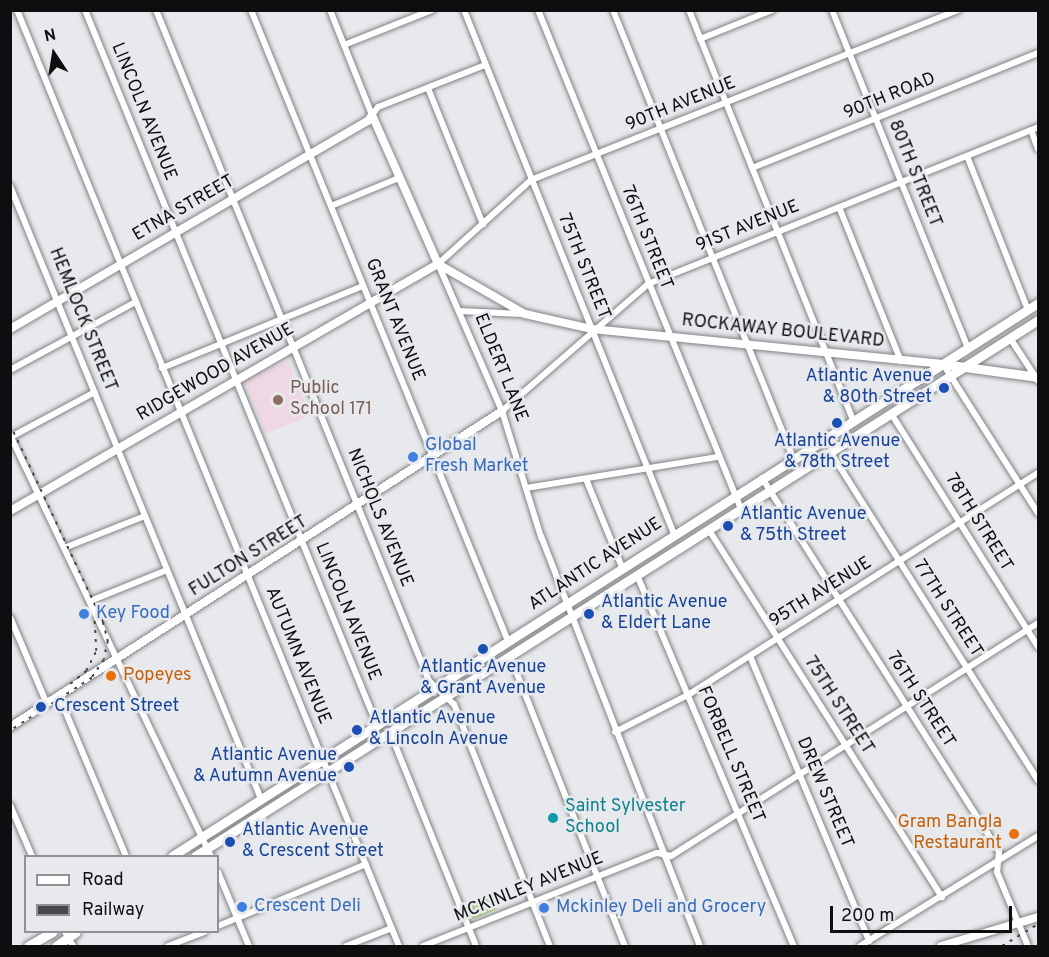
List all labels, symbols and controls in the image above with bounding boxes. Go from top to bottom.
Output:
north arrow [24,24,84,84]
text: N [43,25,58,47]
street label: LINCOLN AVENUE [105,39,181,185]
street label: 90TH ROAD [841,69,939,125]
street label: 90TH AVENUE [623,73,739,137]
street label: 80TH STREET [883,117,945,231]
street label: ETNA STREET [129,171,239,247]
street label: 76TH STREET [615,183,677,293]
street label: 91ST AVENUE [692,196,804,258]
street label: 75TH STREET [552,211,614,323]
street label: HEMLOCK STREET [43,245,121,395]
street label: GRANT AVENUE [359,255,429,385]
street label: ELDERT LANE [468,310,532,426]
street label: ROCKAWAY BOULEVARD [680,311,886,353]
street label: RIDGEWOOD AVENUE [133,319,299,427]
place label: Atlantic Avenue & 80th Street [805,367,932,410]
place label: Public School 171 [290,379,372,422]
marker: Atlantic Avenue & 80th Street [937,381,951,395]
marker: Public School 171 [271,393,285,407]
marker: Atlantic Avenue & 78th Street [830,416,844,430]
place label: Atlantic Avenue & 78th Street [773,432,901,474]
place label: Global Fresh Market [425,436,528,478]
street label: NICHOLS AVENUE [341,445,417,591]
marker: Global Fresh Market [406,450,420,464]
street label: 78TH STREET [939,470,1017,576]
place label: Atlantic Avenue & 75th Street [740,505,867,548]
street label: FULTON STREET [186,512,312,602]
street label: ATLANTIC AVENUE [525,514,667,616]
marker: Atlantic Avenue & 75th Street [721,519,735,533]
street label: LINCOLN AVENUE [309,539,385,685]
street label: 95TH AVENUE [765,553,877,633]
street label: 77TH STREET [907,556,987,662]
street label: AUTUMN AVENUE [260,584,334,728]
place label: Atlantic Avenue & Eldert Lane [601,593,728,636]
place label: Key Food [96,603,170,625]
marker: Key Food [77,607,91,621]
marker: Atlantic Avenue & Eldert Lane [582,607,596,621]
marker: Atlantic Avenue & Grant Avenue [476,642,490,656]
street label: 76TH STREET [881,648,959,752]
street label: 75TH STREET [798,653,878,759]
place label: Atlantic Avenue & Grant Avenue [419,658,547,700]
place label: Popeyes [123,665,192,687]
marker: Popeyes [104,669,118,683]
street label: FORBELL STREET [691,683,769,827]
place label: Crescent Street [54,696,179,718]
marker: Crescent Street [32,698,50,716]
place label: Atlantic Avenue & Lincoln Avenue [369,709,509,752]
marker: Atlantic Avenue & Lincoln Avenue [350,723,364,737]
street label: DREW STREET [791,734,857,852]
place label: Atlantic Avenue & Autumn Avenue [192,746,337,789]
marker: Atlantic Avenue & Autumn Avenue [342,760,356,774]
place label: Saint Sylvester School [565,797,686,840]
marker: Saint Sylvester School [546,811,560,825]
place label: Gram Bangla Restaurant [897,813,1002,856]
place label: Atlantic Avenue & Crescent Street [242,821,384,864]
marker: Gram Bangla Restaurant [1007,827,1021,841]
marker: Atlantic Avenue & Crescent Street [223,835,237,849]
street label: MCKINLEY AVENUE [451,848,607,928]
legend [24,855,219,933]
text: Road [82,869,124,892]
scale bar [833,894,1014,932]
place label: Crescent Deli [254,896,361,918]
place label: Mckinley Deli and Grocery [556,897,766,919]
text: Railway [82,899,144,922]
marker: Crescent Deli [235,900,249,914]
marker: Mckinley Deli and Grocery [537,901,551,915]
text: 200 m [841,905,894,928]

